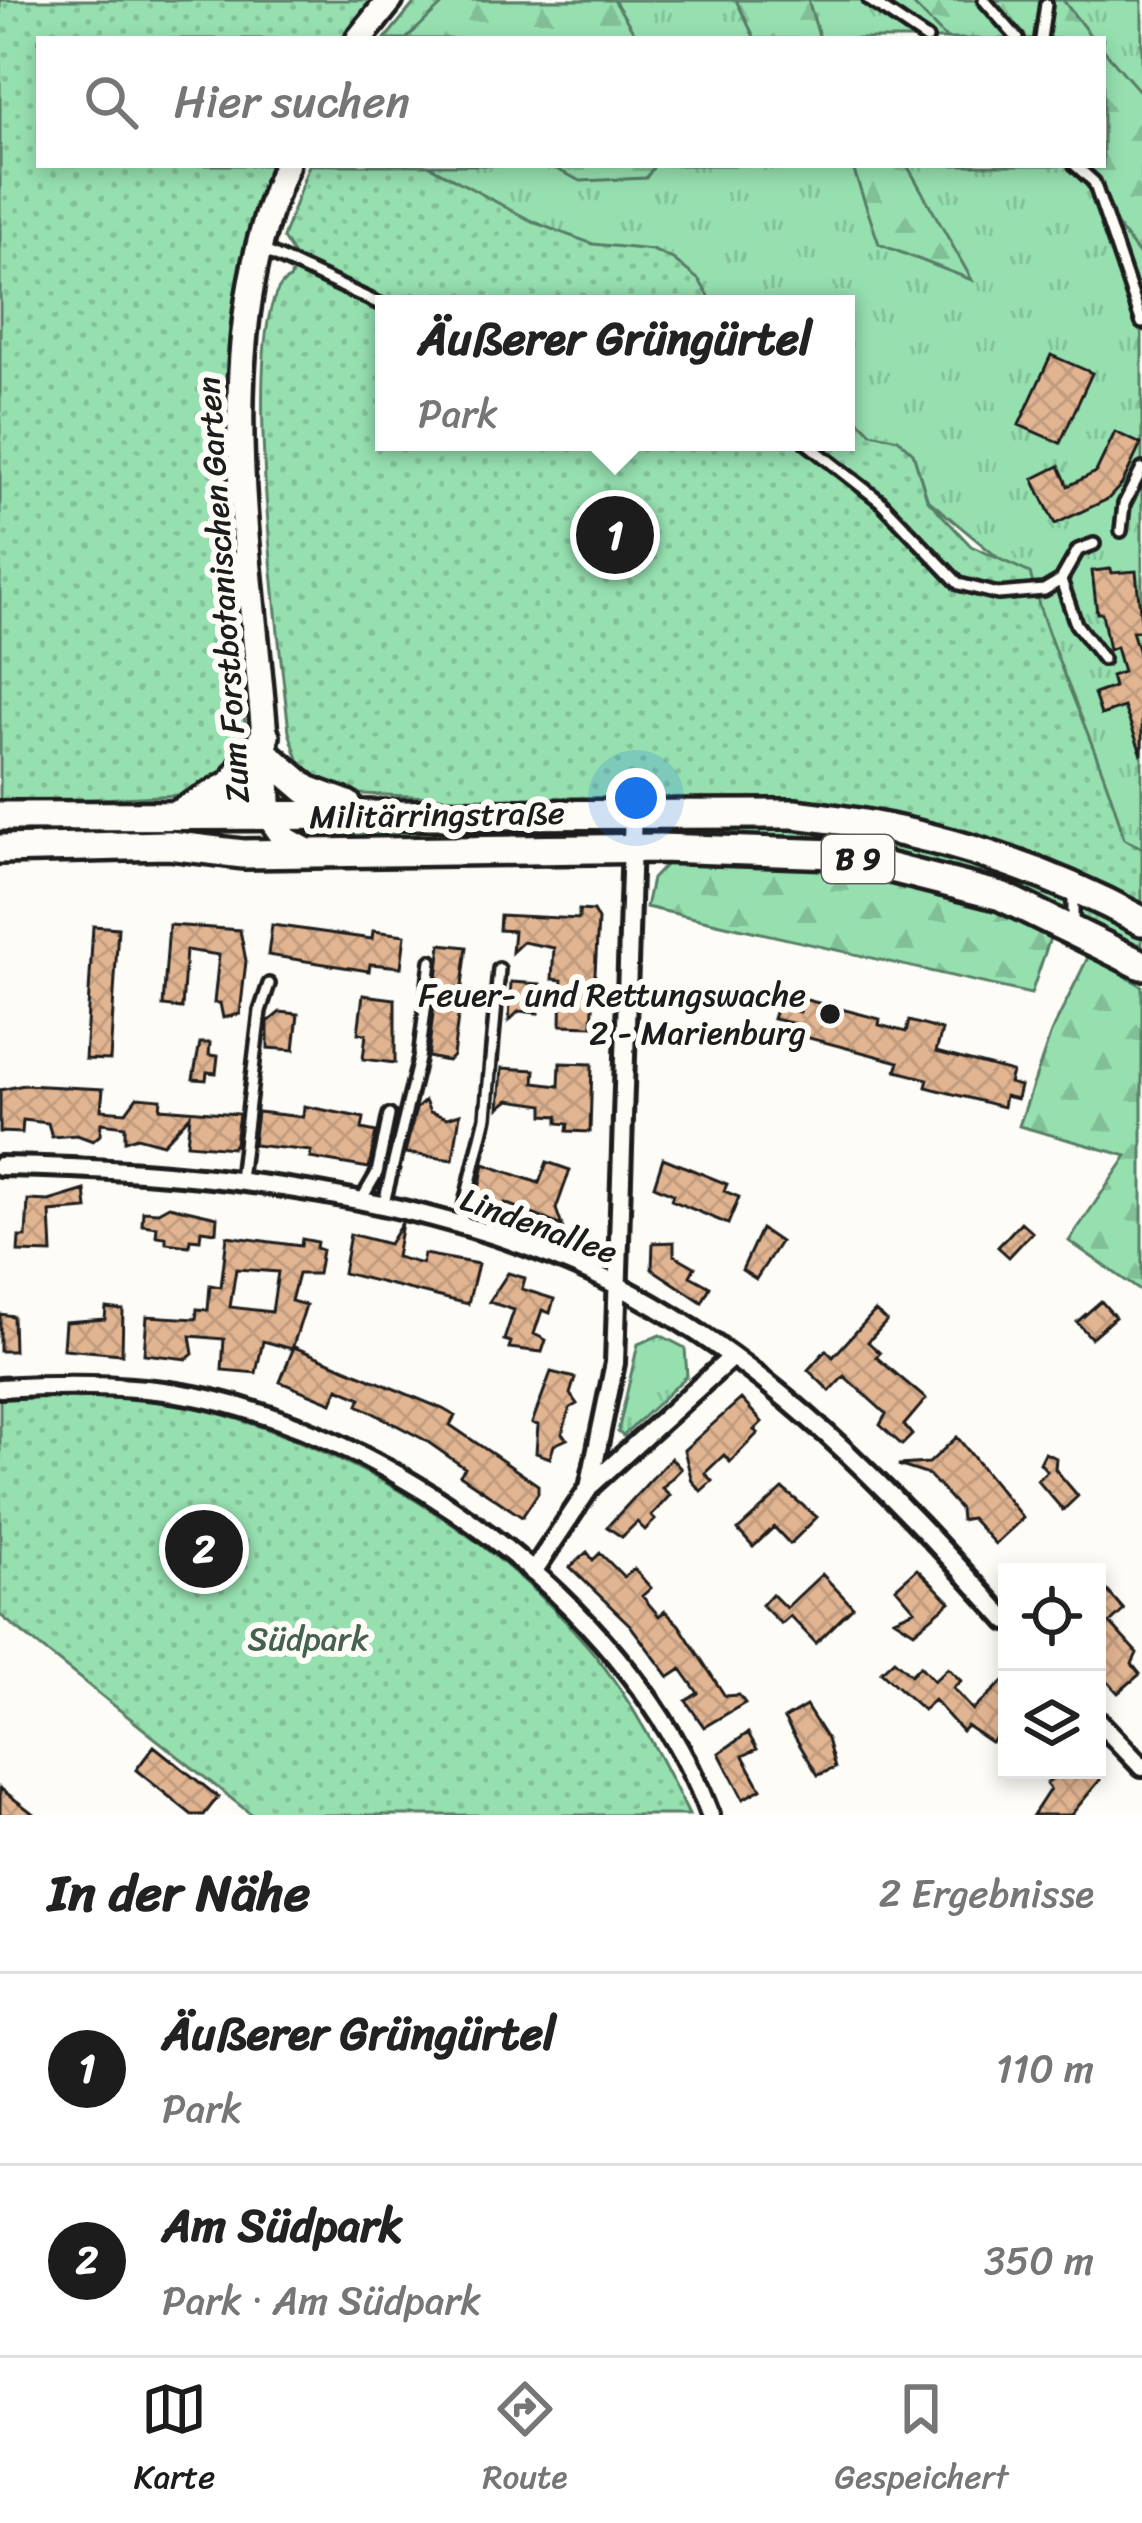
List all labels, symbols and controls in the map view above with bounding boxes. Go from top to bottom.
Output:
search box [36,36,1106,168]
text: Hier suchen [174,62,410,142]
icon: search [78,69,144,135]
popup [375,295,855,451]
text: Äußerer Grüngürtel [418,299,812,379]
street label: Zum Forstbotanischen Garten [179,375,267,805]
text: Park [418,379,498,448]
pin: 1 [576,490,654,580]
your location [606,768,666,828]
street label: Militärringstraße [309,784,565,846]
road number: B 9 [822,835,894,883]
place label: Feuer- und Rettungswache 2 - Marienburg [419,966,806,1062]
marker: Feuer- und Rettungswache 2 - Marienburg [817,1001,843,1027]
street label: Lindenallee [452,1171,626,1281]
pin: 2 [165,1504,243,1594]
map controls [998,1563,1106,1779]
button: locate [998,1563,1106,1671]
park label: Südpark [248,1610,369,1668]
button: layers [998,1671,1106,1779]
text: In der Nähe [48,1848,310,1938]
text: 2 Ergebnisse [879,1859,1094,1928]
text: Äußerer Grüngürtel [162,1994,556,2074]
text: 1 [79,2034,95,2103]
text: 110 m [996,2034,1094,2103]
text: Park [162,2074,242,2143]
text: Am Südpark [162,2186,403,2266]
text: 2 [76,2226,98,2295]
text: 350 m [984,2226,1094,2295]
text: Park · Am Südpark [162,2266,481,2335]
tab: Karte [134,2376,215,2506]
tab: Route [482,2376,567,2506]
tab: Gespeichert [835,2376,1008,2506]

